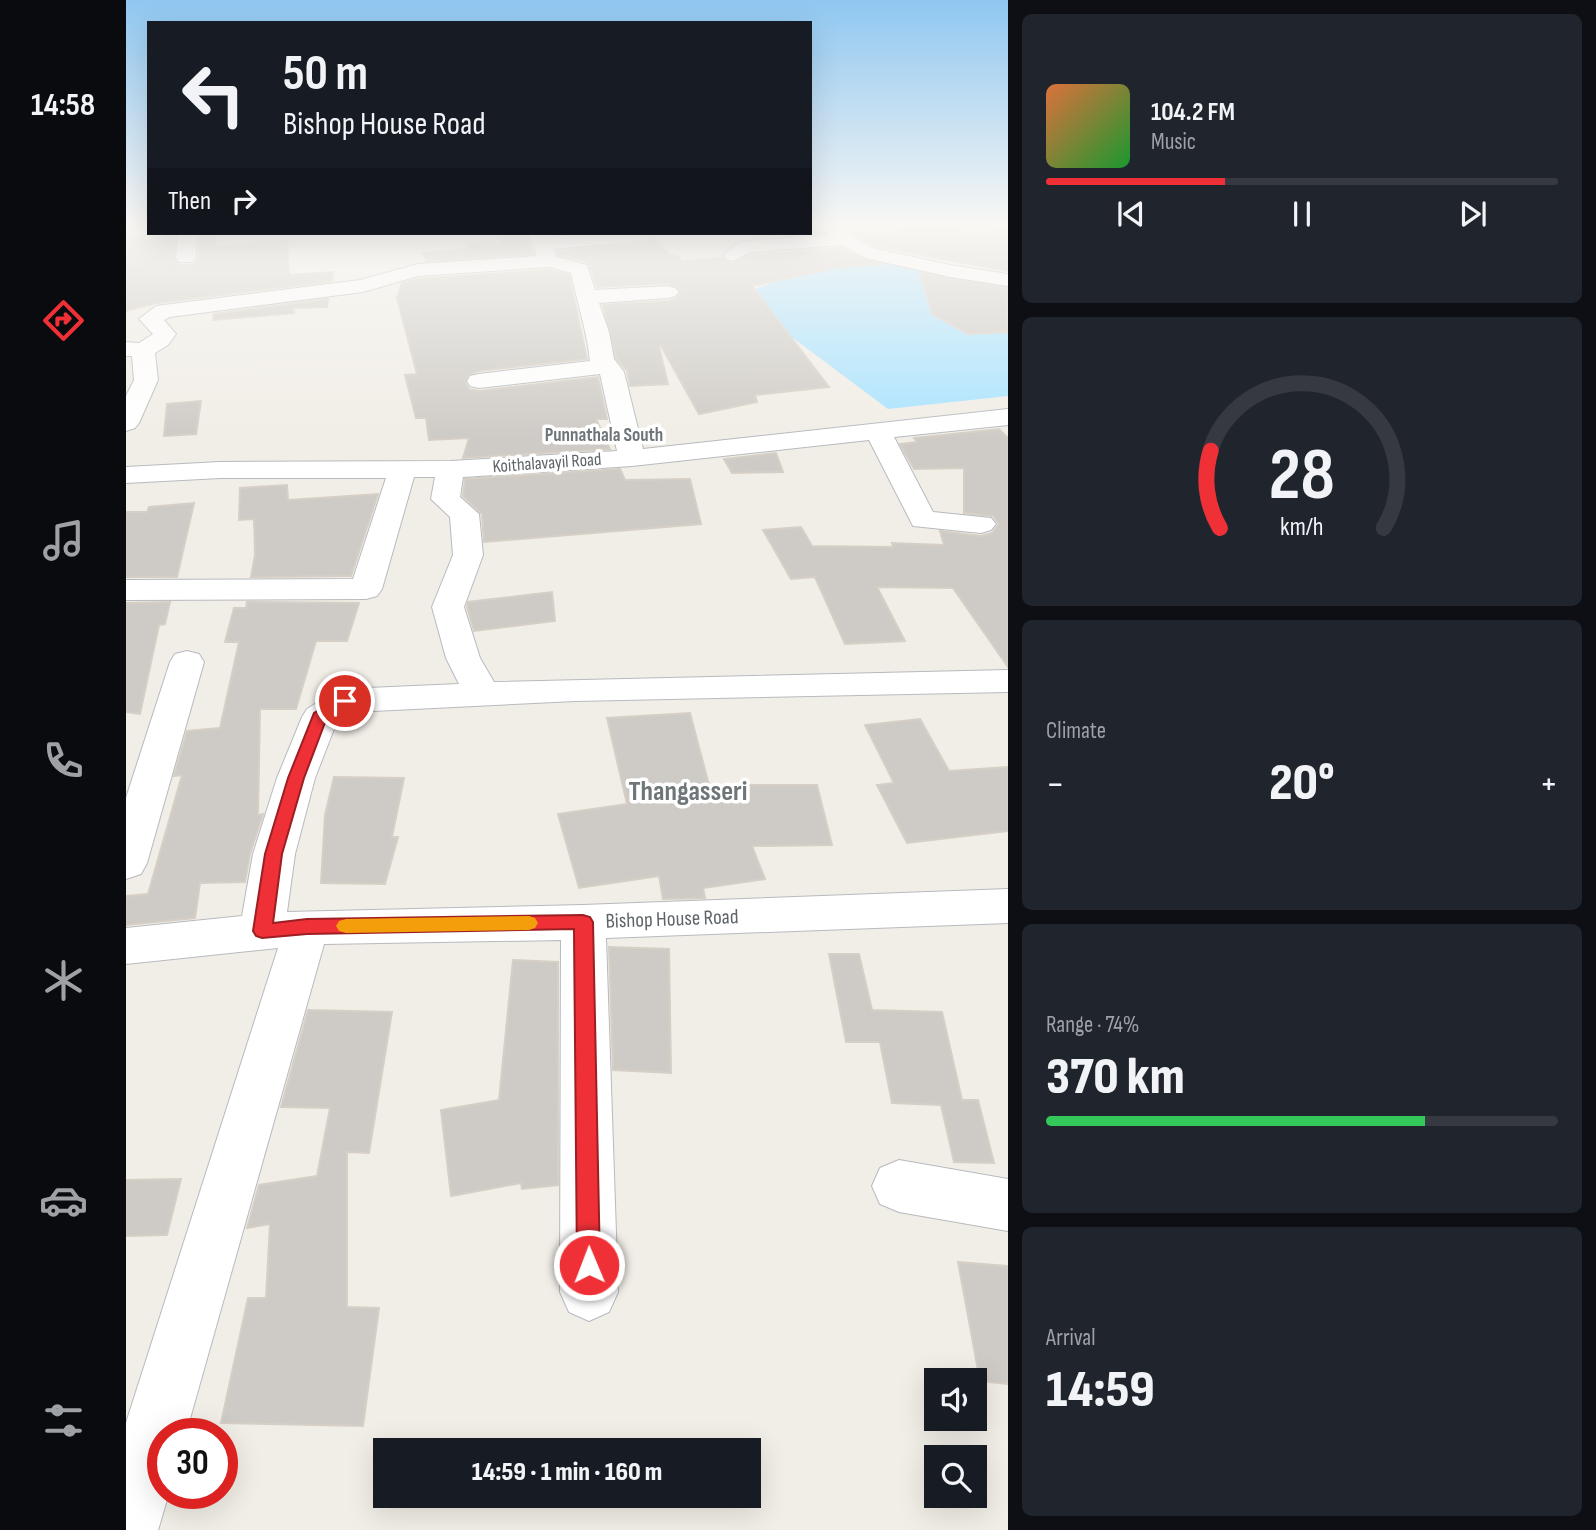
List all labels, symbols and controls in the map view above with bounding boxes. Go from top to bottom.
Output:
text: 50 m [283,45,368,104]
icon: left [168,49,259,140]
text: 14:58 [31,86,95,125]
text: 104.2 FM [1151,97,1235,128]
text: Bishop House Road [283,105,486,144]
text: Music [1151,128,1196,156]
icon: right [225,182,263,220]
text: Then [168,186,211,217]
icon: previous [1112,195,1150,233]
icon: pause [1283,195,1321,233]
icon: next [1454,195,1492,233]
icon: directions [39,296,88,345]
district label: Punnathala South [545,424,663,447]
text: 28 [1269,432,1335,520]
street label: Koithalavayil Road [492,449,602,477]
text: km/h [1280,512,1324,543]
icon: music [39,516,88,565]
pin [315,671,375,731]
icon: arrive [326,682,364,720]
text: Climate [1046,717,1106,745]
icon: phone [39,736,88,785]
text: 20° [1269,752,1335,815]
text: − [1046,762,1065,807]
text: + [1539,762,1558,807]
district label: Thangasseri [629,775,747,808]
street label: Bishop House Road [605,904,739,934]
icon: climate [39,956,88,1005]
text: Range · 74% [1046,1011,1140,1039]
text: 370 km [1046,1046,1185,1109]
icon: car [39,1176,88,1225]
position arrow [552,1228,626,1302]
text: Arrival [1046,1324,1095,1352]
text: 14:59 [1046,1359,1155,1422]
map controls [924,1368,987,1508]
button: sound [924,1368,987,1431]
icon: filters [39,1396,88,1445]
speed limit sign: 30 [147,1418,238,1509]
button: search [924,1445,987,1508]
text: 14:59 · 1 min · 160 m [472,1457,662,1488]

